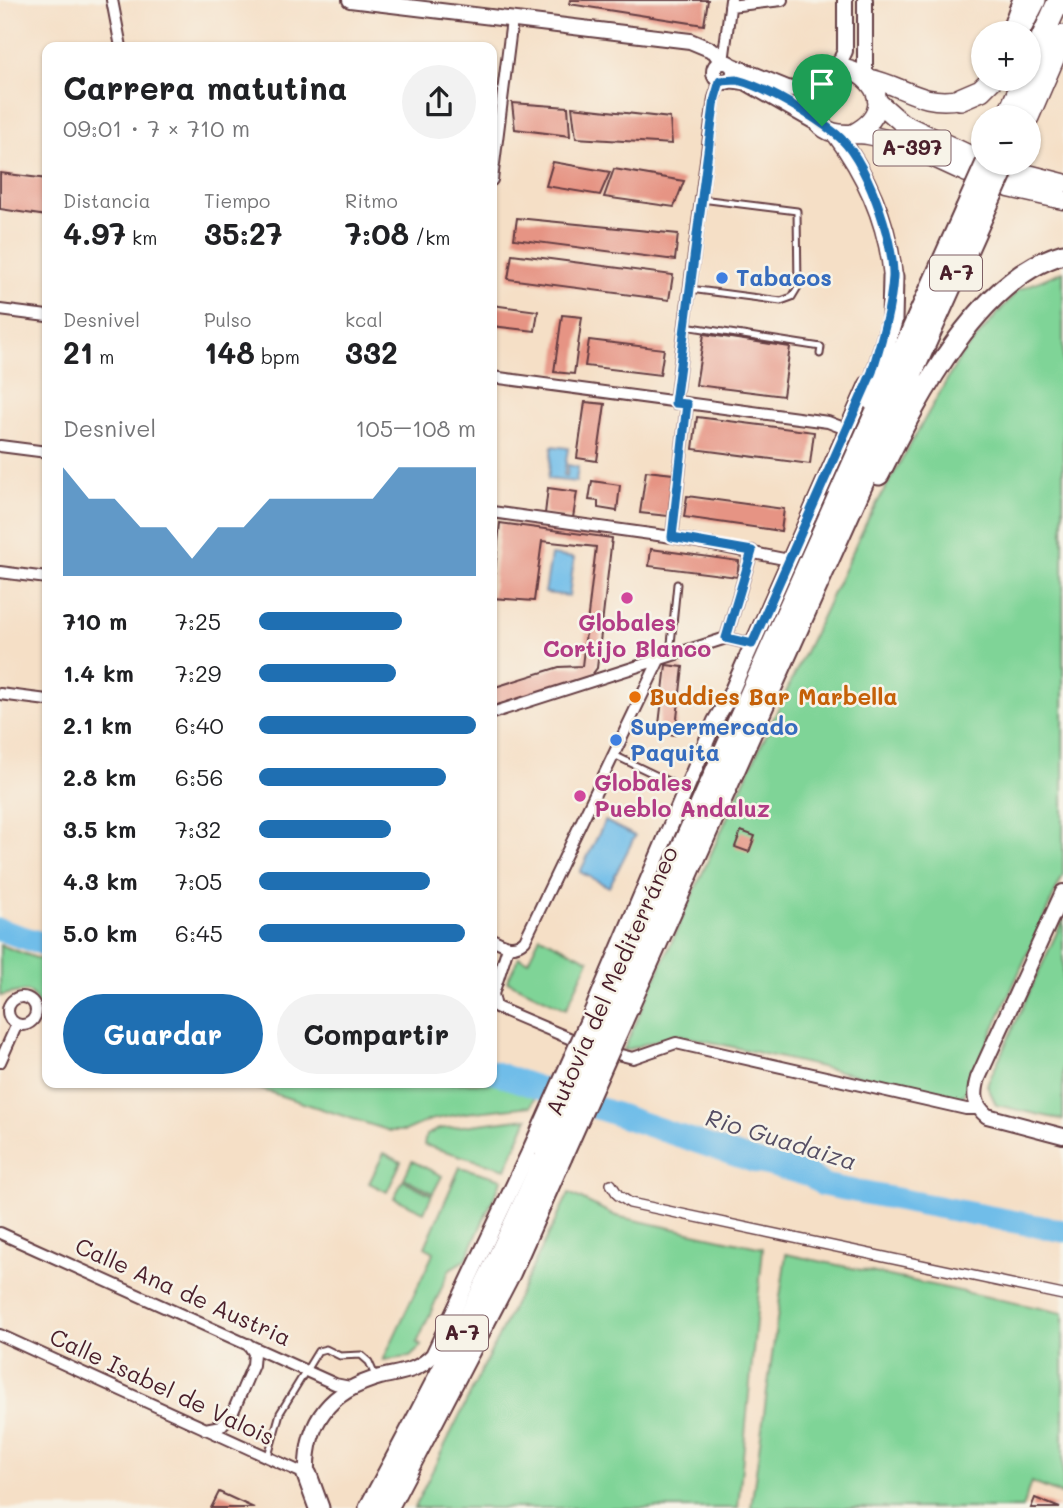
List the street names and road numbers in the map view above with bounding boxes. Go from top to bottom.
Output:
road number: A-397 [874,130,950,166]
road number: A-7 [930,256,982,290]
street label: Autovía del Mediterráneo [538,841,684,1120]
street label: Calle Ana de Austria [71,1230,296,1352]
road number: A-7 [436,1316,488,1350]
street label: Calle Isabel de Valois [45,1321,280,1451]

